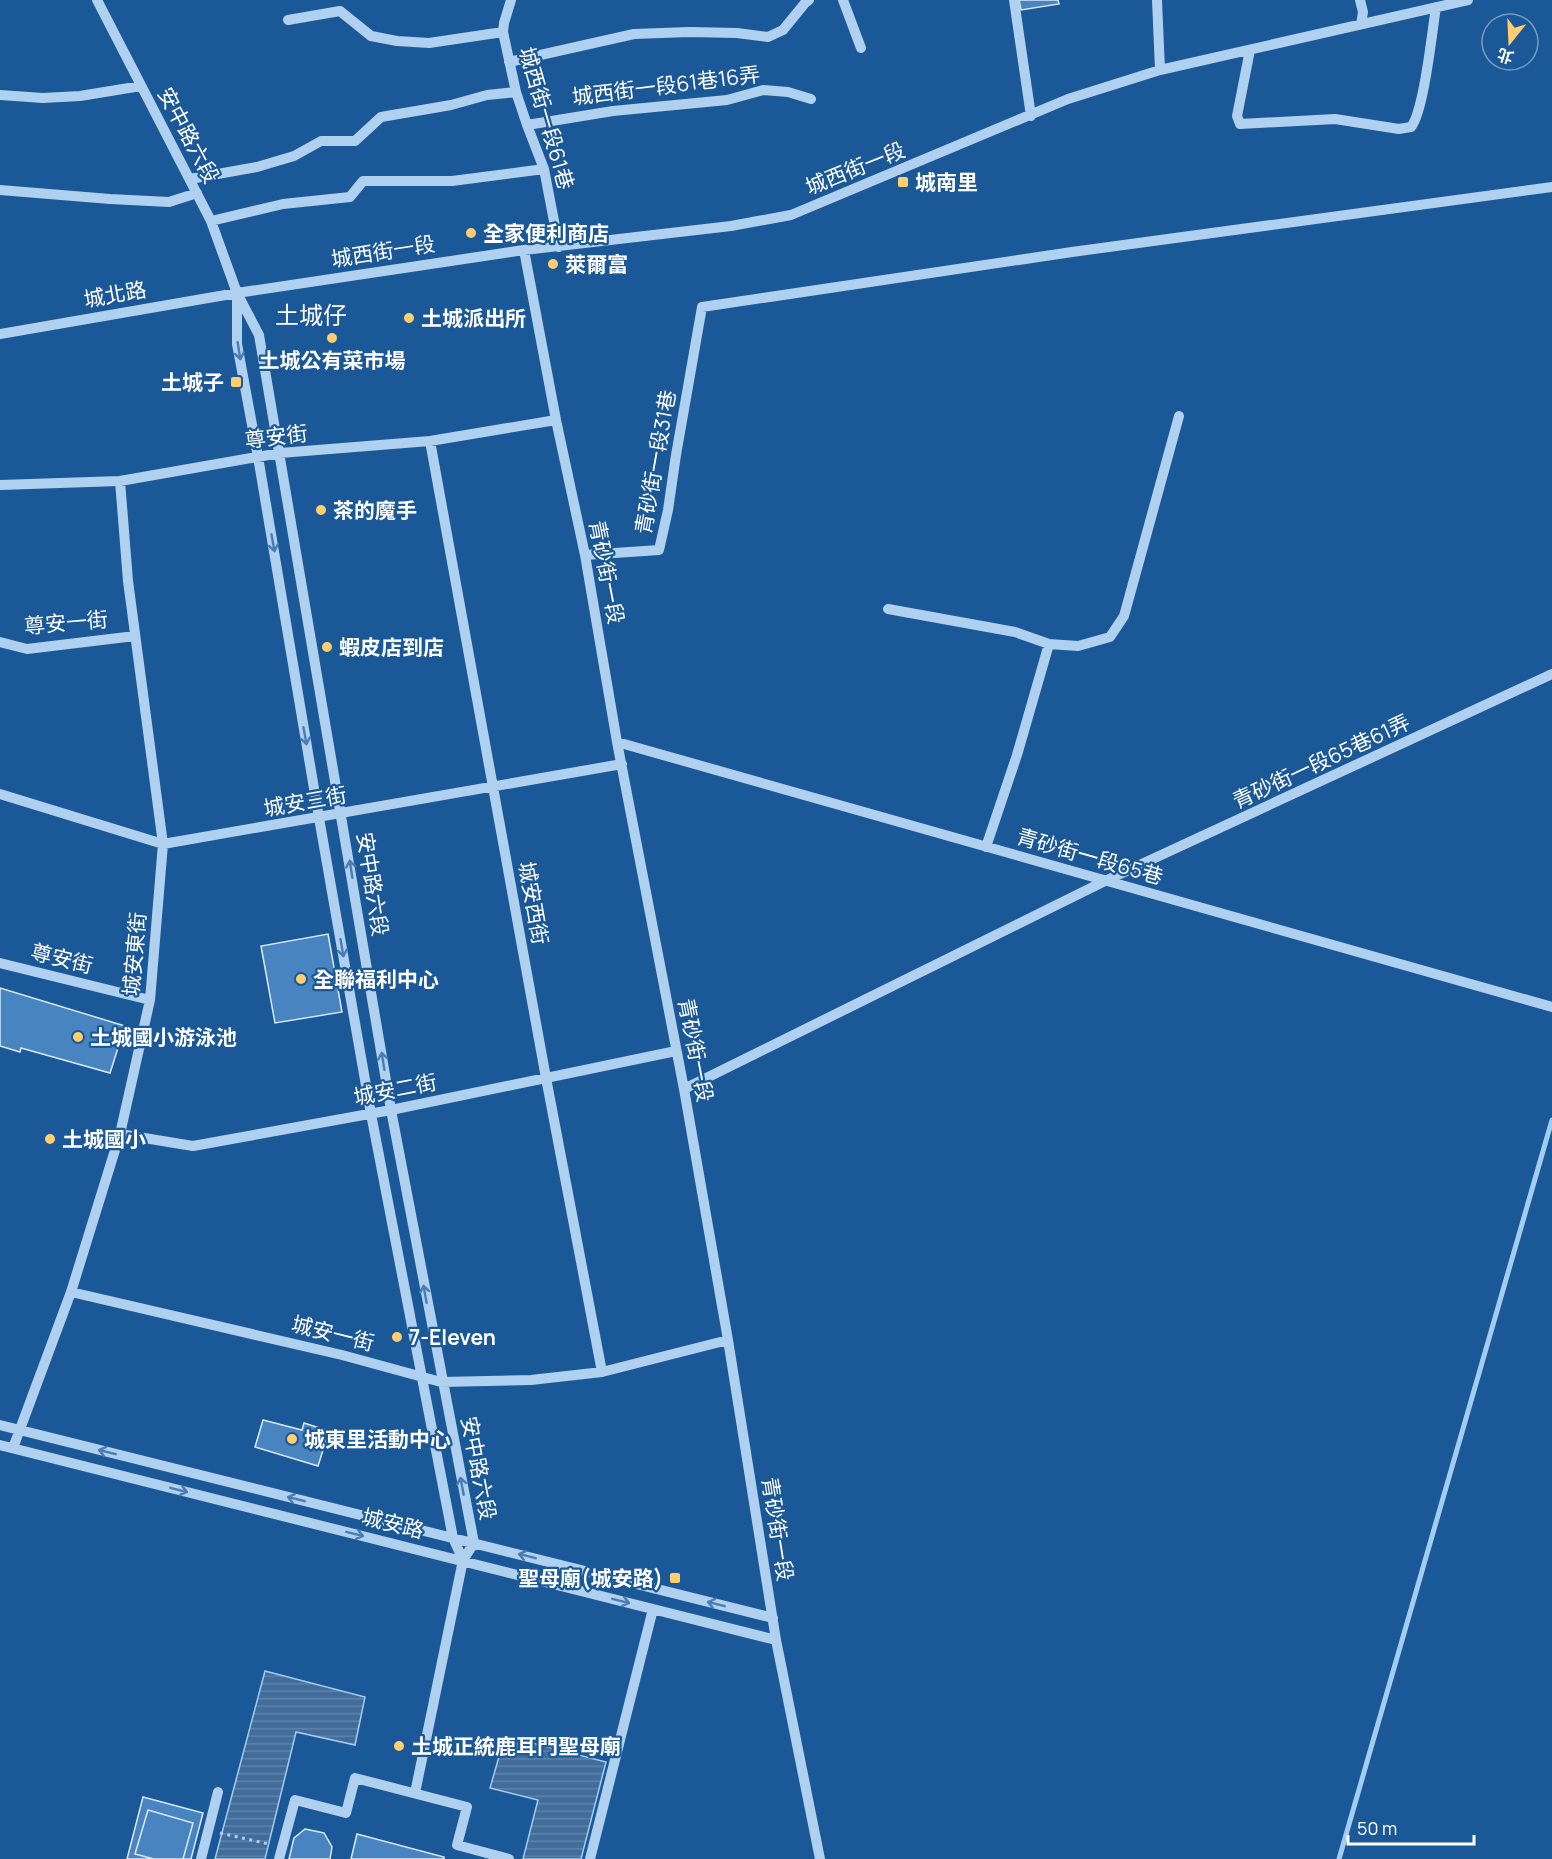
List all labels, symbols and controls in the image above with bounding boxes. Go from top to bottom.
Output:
north arrow [1480,12,1540,72]
text: 北 [1494,43,1516,69]
street label: 城西街一段61巷 [513,44,581,192]
street label: 城西街一段61巷16弄 [570,60,762,110]
street label: 安中路六段 [152,82,226,188]
street label: 城西街一段 [801,135,909,201]
place label: 城南里 [915,168,978,196]
marker: 城南里 [896,175,910,189]
place label: 全家便利商店 [483,219,609,247]
marker: 全家便利商店 [464,226,478,240]
street label: 城西街一段 [329,229,437,273]
place label: 萊爾富 [565,250,628,278]
marker: 萊爾富 [546,257,560,271]
street label: 城北路 [82,275,148,313]
district label: 土城仔 [275,298,347,331]
place label: 土城派出所 [421,304,526,332]
marker: 土城派出所 [402,311,416,325]
marker: 土城公有菜市場 [325,331,339,345]
one-way arrow [233,341,244,361]
place label: 土城公有菜市場 [259,346,406,374]
place label: 土城子 [161,368,224,396]
marker: 土城子 [229,375,243,389]
street label: 青砂街一段31巷 [629,388,681,536]
street label: 尊安街 [243,418,309,454]
place label: 茶的魔手 [333,496,417,524]
marker: 茶的魔手 [314,503,328,517]
street label: 青砂街一段 [583,518,631,626]
one-way arrow [268,533,279,553]
street label: 尊安一街 [23,604,109,640]
place label: 蝦皮店到店 [339,633,444,661]
marker: 蝦皮店到店 [320,640,334,654]
street label: 青砂街一段65巷61弄 [1228,708,1414,814]
one-way arrow [300,725,311,745]
street label: 城安三街 [261,780,349,822]
street label: 青砂街一段65巷 [1013,822,1167,890]
street label: 安中路六段 [351,830,395,938]
one-way arrow [345,859,356,879]
street label: 城安西街 [513,859,555,947]
street label: 城安東街 [116,911,152,997]
street label: 尊安街 [28,937,96,979]
one-way arrow [337,938,348,958]
place label: 全聯福利中心 [313,965,439,993]
marker: 全聯福利中心 [294,972,308,986]
street label: 青砂街一段 [672,996,720,1104]
place label: 土城國小游泳池 [90,1023,237,1051]
marker: 土城國小游泳池 [71,1030,85,1044]
one-way arrow [377,1052,388,1071]
street label: 城安二街 [351,1067,439,1111]
place label: 土城國小 [62,1125,146,1153]
marker: 土城國小 [43,1132,57,1146]
one-way arrow [419,1285,430,1305]
street label: 城安一街 [289,1309,377,1357]
place label: 7-Eleven [409,1323,496,1351]
marker: 7-Eleven [390,1330,404,1344]
street label: 安中路六段 [455,1414,503,1522]
place label: 城東里活動中心 [304,1425,451,1453]
marker: 城東里活動中心 [285,1432,299,1446]
one-way arrow [98,1445,117,1457]
street label: 青砂街一段 [756,1475,800,1583]
one-way arrow [456,1476,467,1496]
one-way arrow [169,1485,188,1497]
one-way arrow [287,1492,306,1504]
street label: 城安路 [359,1502,427,1544]
one-way arrow [345,1528,364,1540]
one-way arrow [518,1550,537,1562]
place label: 聖母廟(城安路) [518,1564,663,1592]
marker: 聖母廟(城安路) [668,1571,682,1585]
one-way arrow [611,1595,630,1607]
one-way arrow [707,1597,726,1609]
place label: 土城正統鹿耳門聖母廟 [411,1732,621,1760]
marker: 土城正統鹿耳門聖母廟 [392,1739,406,1753]
scale bar [1348,1808,1474,1846]
text: 50 m [1357,1816,1397,1840]

